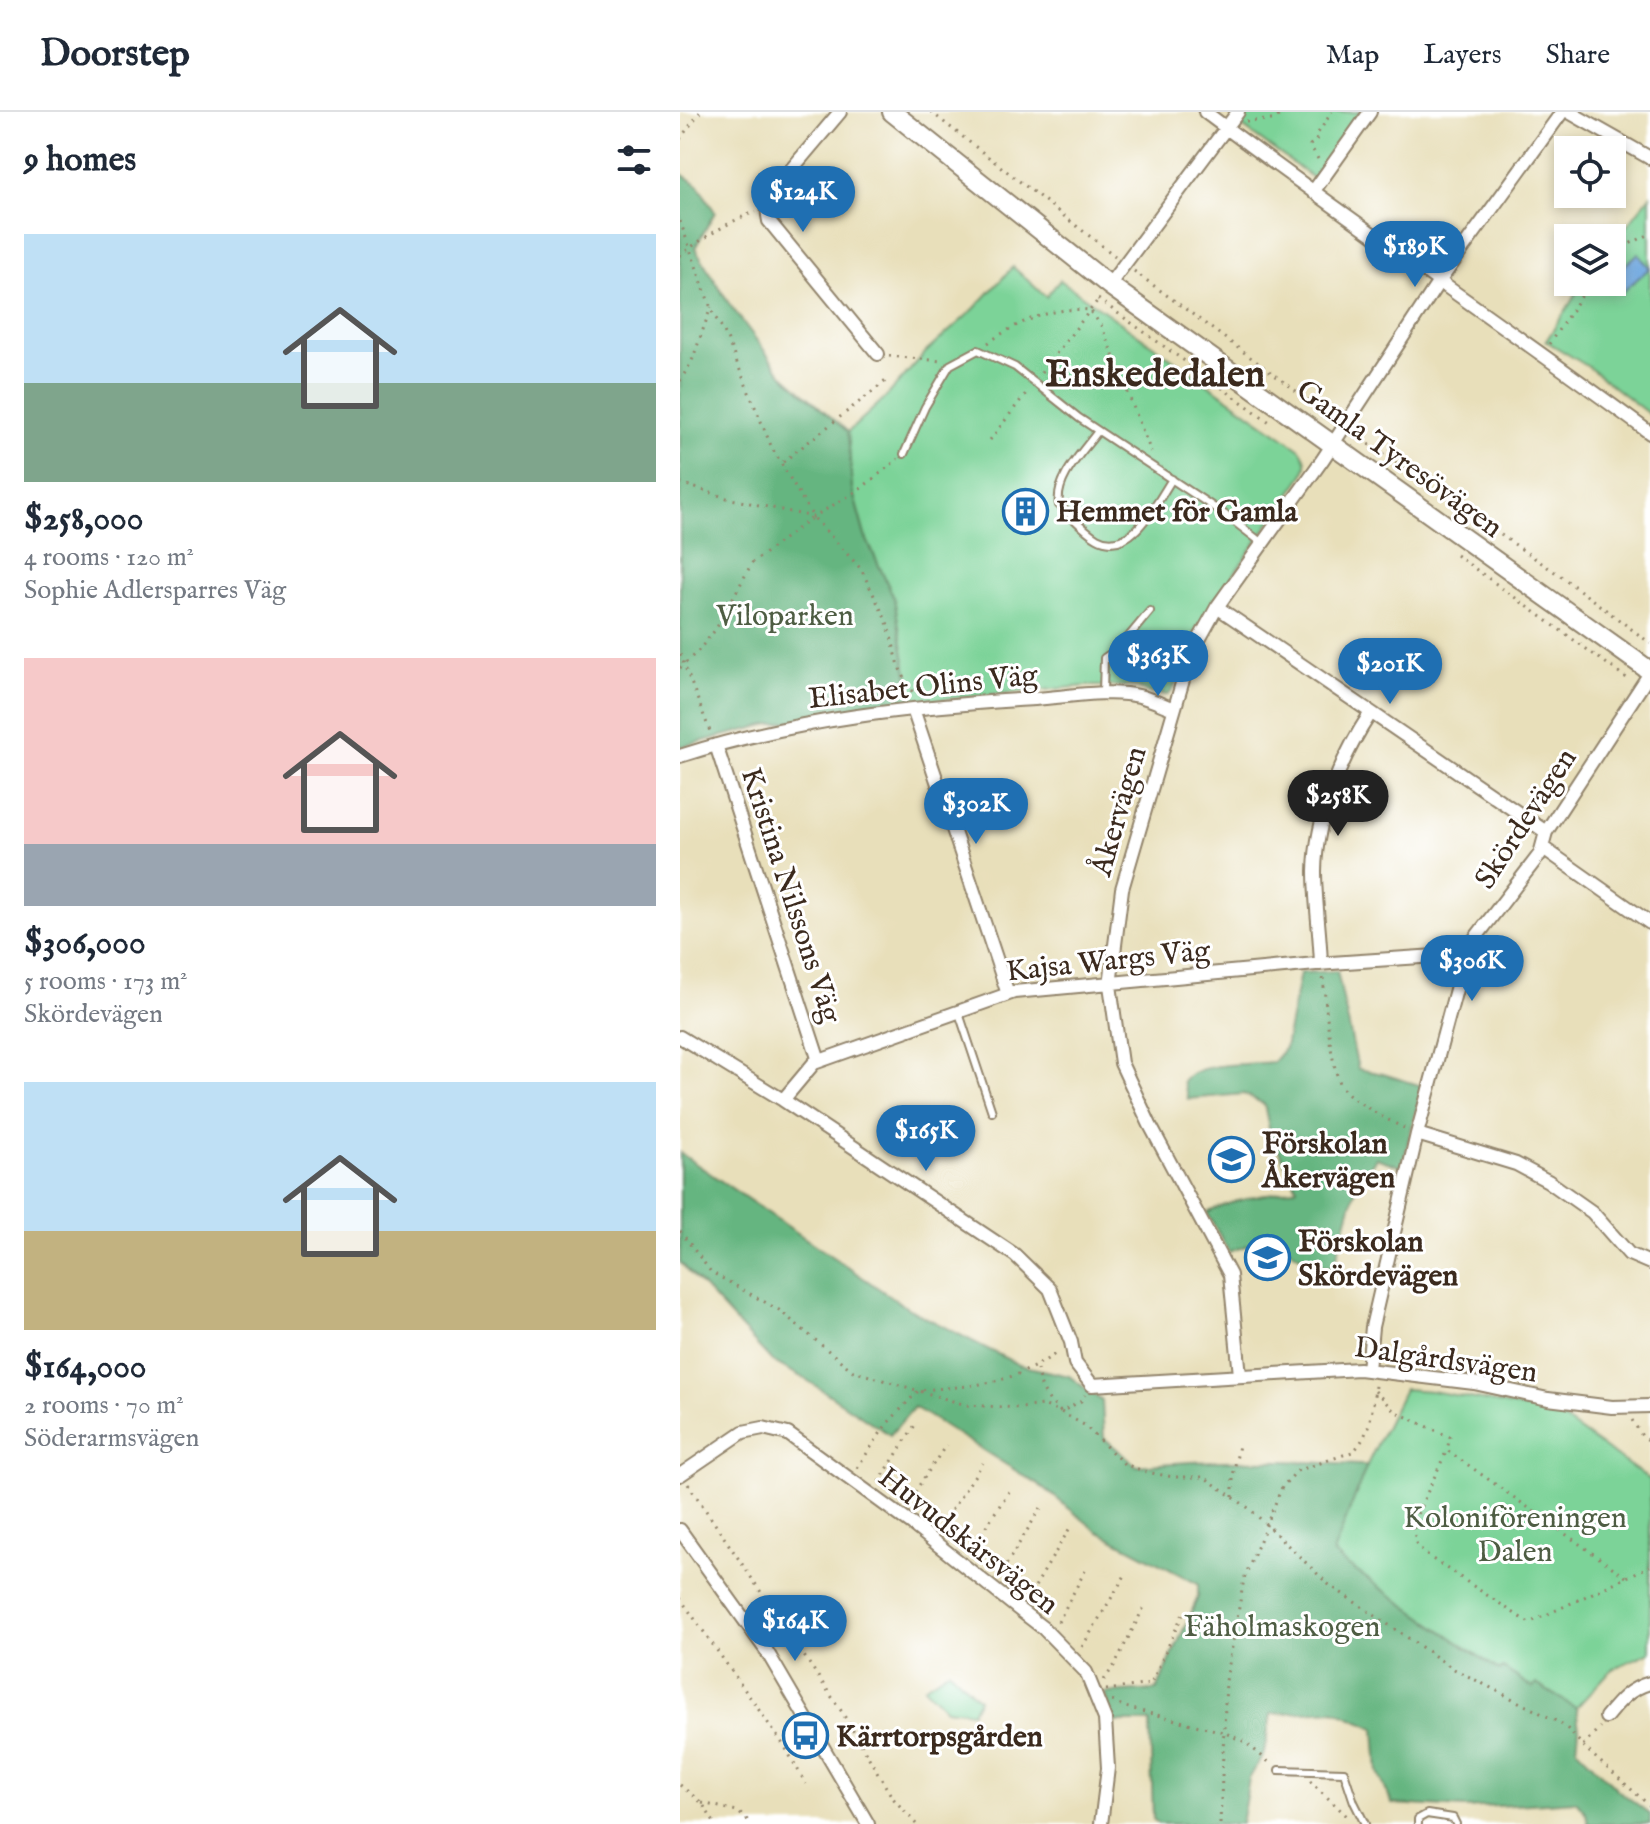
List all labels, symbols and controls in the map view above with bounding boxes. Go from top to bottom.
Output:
text: Doorstep [40,31,190,79]
text: Map [1326,38,1379,73]
text: Layers [1423,38,1502,73]
text: Share [1546,38,1610,73]
map controls [1554,136,1626,296]
button: locate [1554,136,1626,208]
icon: filters [612,138,656,182]
text: 9 homes [24,139,136,182]
pin: $124K [747,166,859,234]
text: $124K [769,175,837,208]
pin: $189K [1359,221,1471,289]
button: layers [1554,224,1626,296]
text: $189K [1383,230,1447,263]
icon: home [268,286,412,430]
district label: Enskededalen [1045,352,1265,400]
street label: Gamla Tyresövägen [1288,372,1510,547]
building icon: Hemmet för Gamla [1001,487,1049,535]
place label: Hemmet för Gamla [1056,494,1299,532]
text: $258,000 [24,498,143,541]
text: 4 rooms · 120 m² [24,541,194,574]
text: Sophie Adlersparres Väg [24,574,286,607]
park label: Viloparken [715,598,854,636]
pin: $363K [1102,630,1214,698]
pin: $201K [1334,638,1446,706]
text: $363K [1126,639,1190,672]
text: $201K [1356,647,1424,680]
street label: Elisabet Olins Väg [807,657,1040,719]
icon: home [268,710,412,854]
street label: Åkervägen [1082,742,1157,882]
street label: Skördevägen [1467,742,1586,897]
street label: Kristina Nilssons Väg [731,763,850,1029]
pin: $258K [1282,770,1394,838]
pin: $302K [920,778,1032,846]
text: $258K [1306,779,1370,812]
text: $302K [942,787,1010,820]
text: $306,000 [24,922,146,965]
street label: Kajsa Wargs Väg [1004,932,1213,992]
pin: $306K [1416,935,1528,1003]
text: $306K [1439,944,1505,977]
text: 5 rooms · 173 m² [24,965,188,998]
text: Skördevägen [24,998,163,1031]
pin: $165K [870,1105,982,1173]
text: $165K [894,1114,958,1147]
place label: Förskolan Åkervägen [1261,1126,1395,1198]
icon: home [268,1134,412,1278]
school or university icon: Förskolan Åkervägen [1207,1136,1255,1184]
place label: Förskolan Skördevägen [1298,1224,1458,1296]
school or university icon: Förskolan Skördevägen [1243,1234,1291,1282]
street label: Dalgårdsvägen [1352,1329,1540,1393]
text: $164,000 [24,1346,147,1389]
text: 2 rooms · 70 m² [24,1389,184,1422]
text: Söderarmsvägen [24,1422,199,1455]
street label: Huvudskärsvägen [870,1459,1066,1624]
park label: Koloniföreningen Dalen [1403,1500,1627,1572]
pin: $164K [739,1595,851,1663]
text: $164K [762,1604,828,1637]
park label: Fäholmaskogen [1184,1609,1380,1647]
bus stop icon: Kärrtorpsgården [781,1712,829,1760]
place label: Kärrtorpsgården [836,1719,1043,1757]

